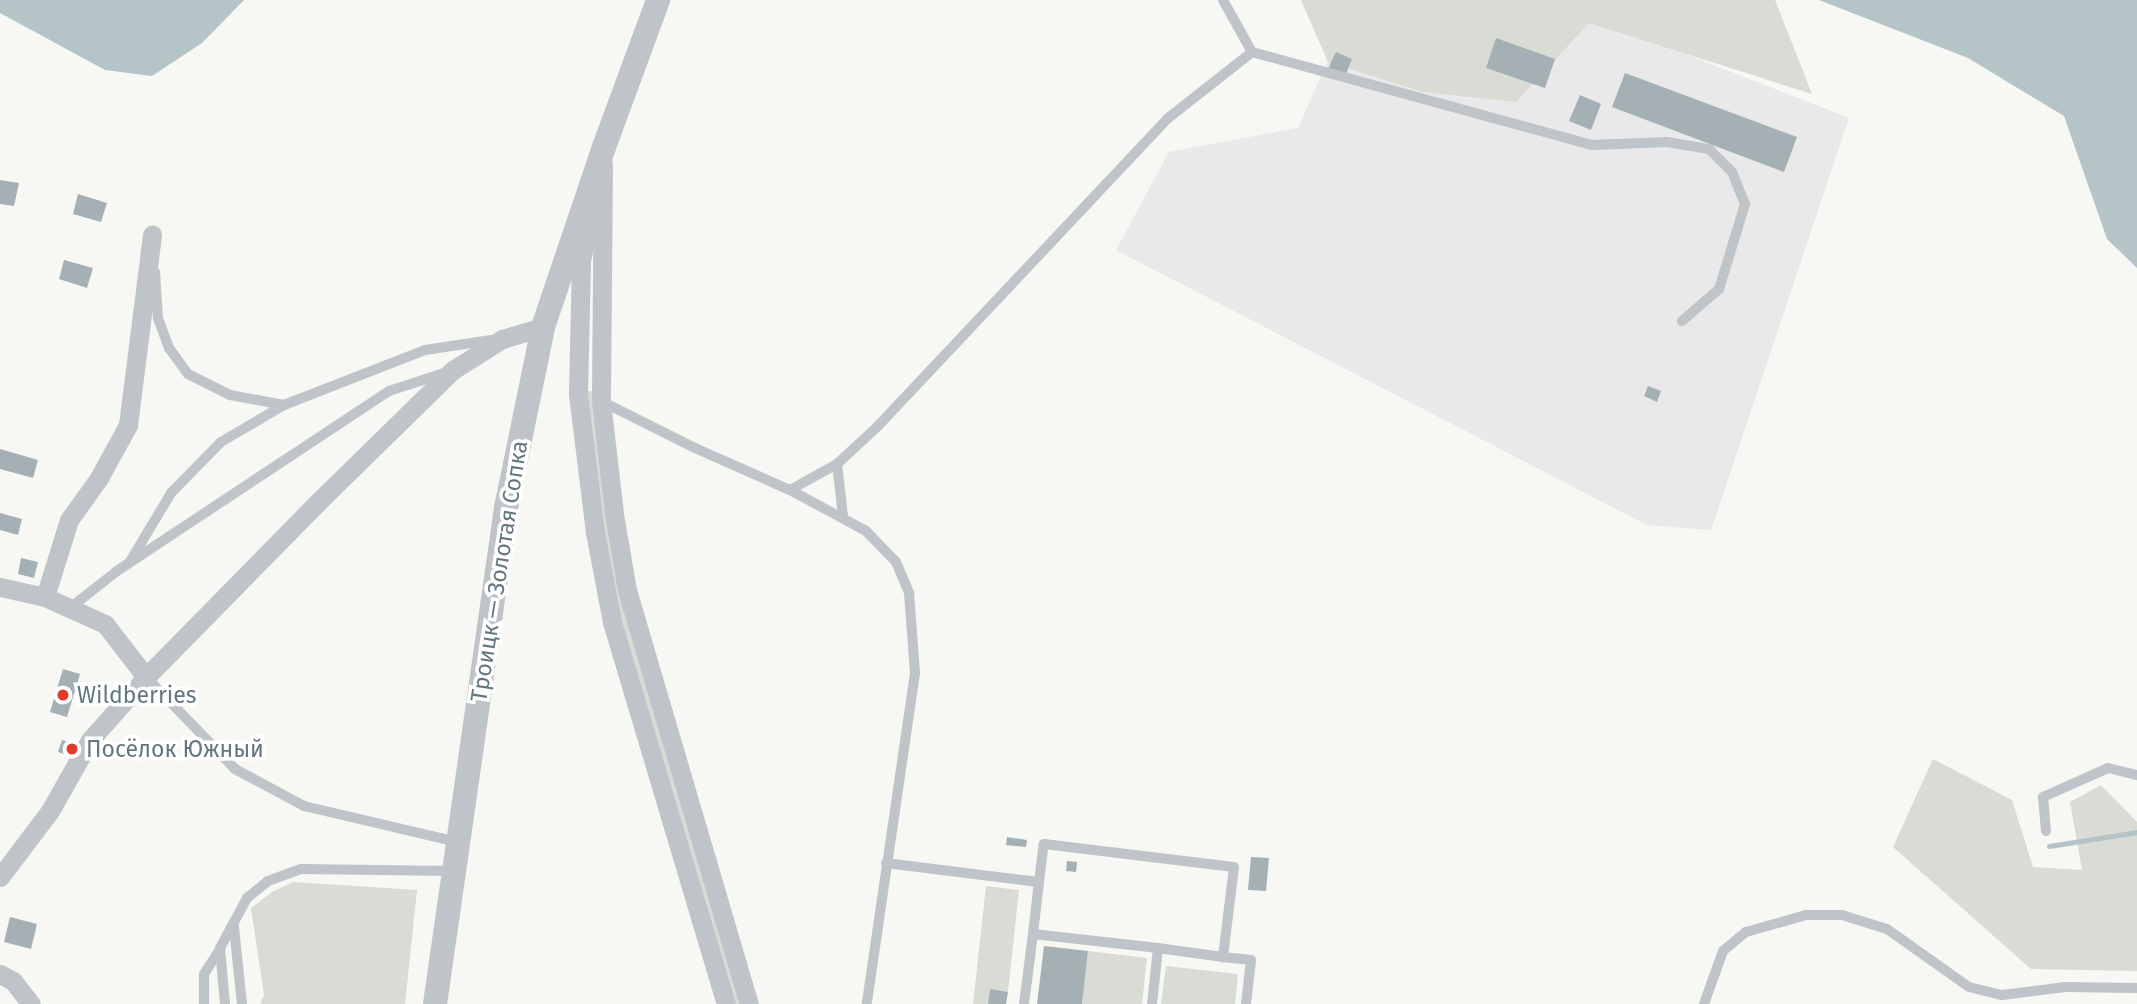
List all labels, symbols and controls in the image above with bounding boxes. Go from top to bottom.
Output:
street label: Троицк — Золотая Сопка [465,438,533,704]
place label: Wildberries [77,681,197,709]
marker: Wildberries [55,687,71,703]
place label: Посёлок Южный [86,735,264,763]
marker: Посёлок Южный [64,741,80,757]

